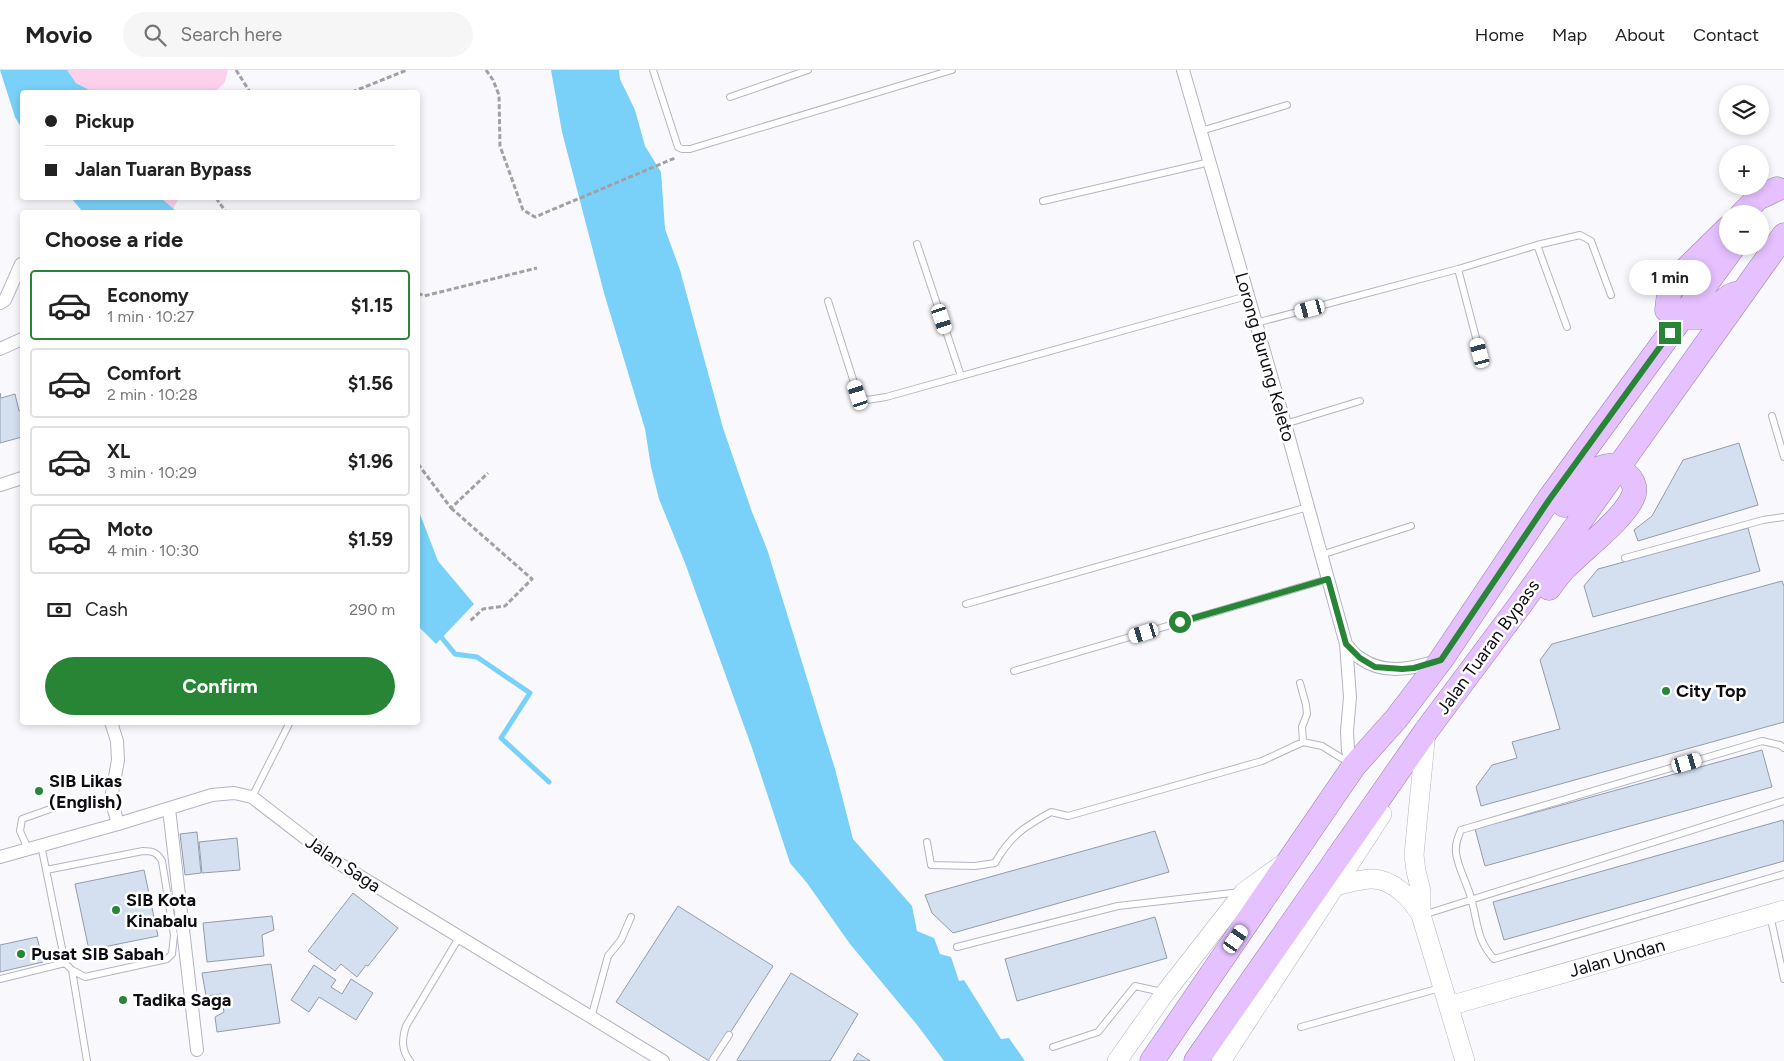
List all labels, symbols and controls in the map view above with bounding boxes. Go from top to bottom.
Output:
search box [123,12,473,57]
text: Movio [25,20,93,49]
icon: search [141,21,169,49]
text: Search here [181,23,282,46]
text: Home [1475,24,1524,46]
text: Map [1552,24,1587,46]
text: About [1615,24,1665,46]
text: Contact [1693,24,1759,46]
map controls [1719,85,1769,255]
button: layers [1719,85,1769,135]
text: Pickup [75,110,134,133]
button: + [1719,145,1769,195]
text: Jalan Tuaran Bypass [75,158,251,181]
button: − [1719,205,1769,255]
text: Choose a ride [45,226,183,253]
callout: 1 min [1629,260,1711,296]
text: 1 min [1651,268,1689,287]
street label: Lorong Burung Keleto [1230,270,1300,444]
icon: car [47,283,92,328]
text: Economy [107,284,189,307]
text: $1.15 [351,294,393,317]
car [1293,298,1326,320]
car [930,302,953,336]
text: 1 min · 10:27 [107,307,194,326]
route end [1659,322,1681,344]
car [1468,337,1491,369]
icon: car [47,361,92,406]
text: Comfort [107,362,182,385]
text: $1.56 [348,372,393,395]
car [846,378,869,412]
text: 2 min · 10:28 [107,385,198,404]
icon: car [47,439,92,484]
text: XL [107,440,130,463]
text: $1.96 [348,450,393,473]
text: 3 min · 10:29 [107,463,197,482]
icon: car [47,517,92,562]
text: Moto [107,518,153,541]
text: $1.59 [348,528,393,551]
text: 4 min · 10:30 [107,541,199,560]
street label: Jalan Tuaran Bypass [1432,575,1544,719]
icon: cash [45,596,73,624]
text: Cash [85,598,128,621]
text: 290 m [349,600,395,619]
route start [1169,611,1191,633]
car [1127,621,1160,645]
button: Confirm [45,657,395,715]
place label: City Top [1676,680,1746,702]
marker: City Top [1660,685,1672,697]
car [1670,752,1703,774]
place label: SIB Likas (English) [49,770,123,813]
marker: SIB Likas (English) [33,785,45,797]
street label: Jalan Saga [301,831,385,897]
place label: SIB Kota Kinabalu [126,889,198,932]
marker: SIB Kota Kinabalu [110,904,122,916]
car [1221,922,1250,956]
street label: Jalan Undan [1567,934,1667,982]
place label: Pusat SIB Sabah [31,943,164,965]
marker: Pusat SIB Sabah [15,948,27,960]
place label: Tadika Saga [133,989,231,1011]
marker: Tadika Saga [117,994,129,1006]

